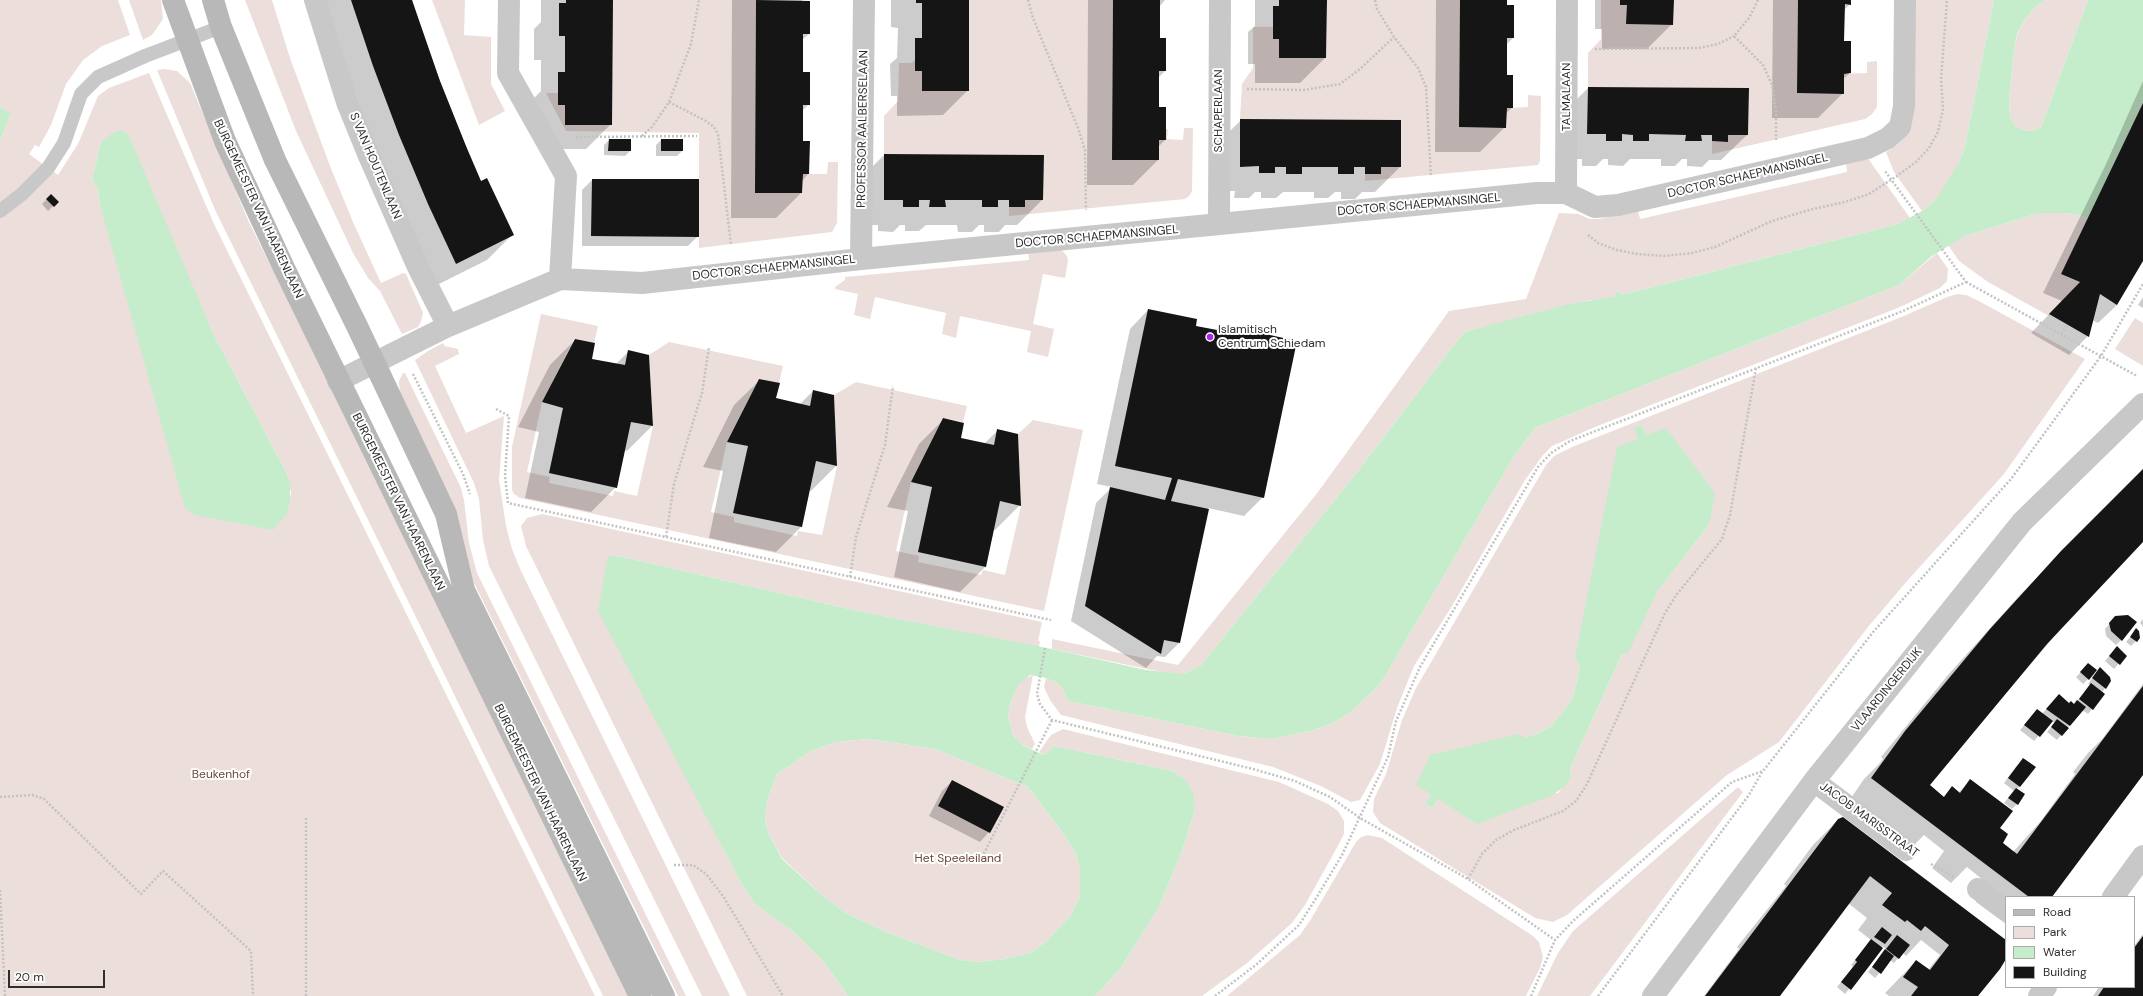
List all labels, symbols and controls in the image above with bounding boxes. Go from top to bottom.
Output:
street label: PROFESSOR AALBERSELAAN [854,50,872,208]
street label: TALMALAAN [1560,63,1574,131]
street label: SCHAPERLAAN [1212,69,1226,153]
street label: S VAN HOUTENLAAN [346,111,404,221]
street label: BURGEMEESTER VAN HAARENLAAN [210,117,306,301]
street label: DOCTOR SCHAEPMANSINGEL [1667,151,1829,201]
street label: DOCTOR SCHAEPMANSINGEL [1337,191,1501,219]
street label: DOCTOR SCHAEPMANSINGEL [1015,223,1179,251]
street label: DOCTOR SCHAEPMANSINGEL [692,252,856,284]
place label: Islamitisch Centrum Schiedam [1218,323,1325,351]
marker: Islamitisch Centrum Schiedam [1205,332,1215,342]
street label: BURGEMEESTER VAN HAARENLAAN [349,411,447,593]
street label: VLAARDINGERDIJK [1849,645,1925,735]
street label: BURGEMEESTER VAN HAARENLAAN [491,702,589,884]
park label: Beukenhof [192,768,250,782]
street label: JACOB MARISSTRAAT [1817,779,1921,861]
park label: Het Speeleiland [915,852,1001,866]
legend [2005,896,2135,988]
text: Road [2043,904,2071,920]
text: Park [2043,924,2067,940]
text: Water [2043,944,2076,960]
scale bar [10,962,107,988]
text: Building [2043,964,2087,980]
text: 20 m [15,969,44,985]

